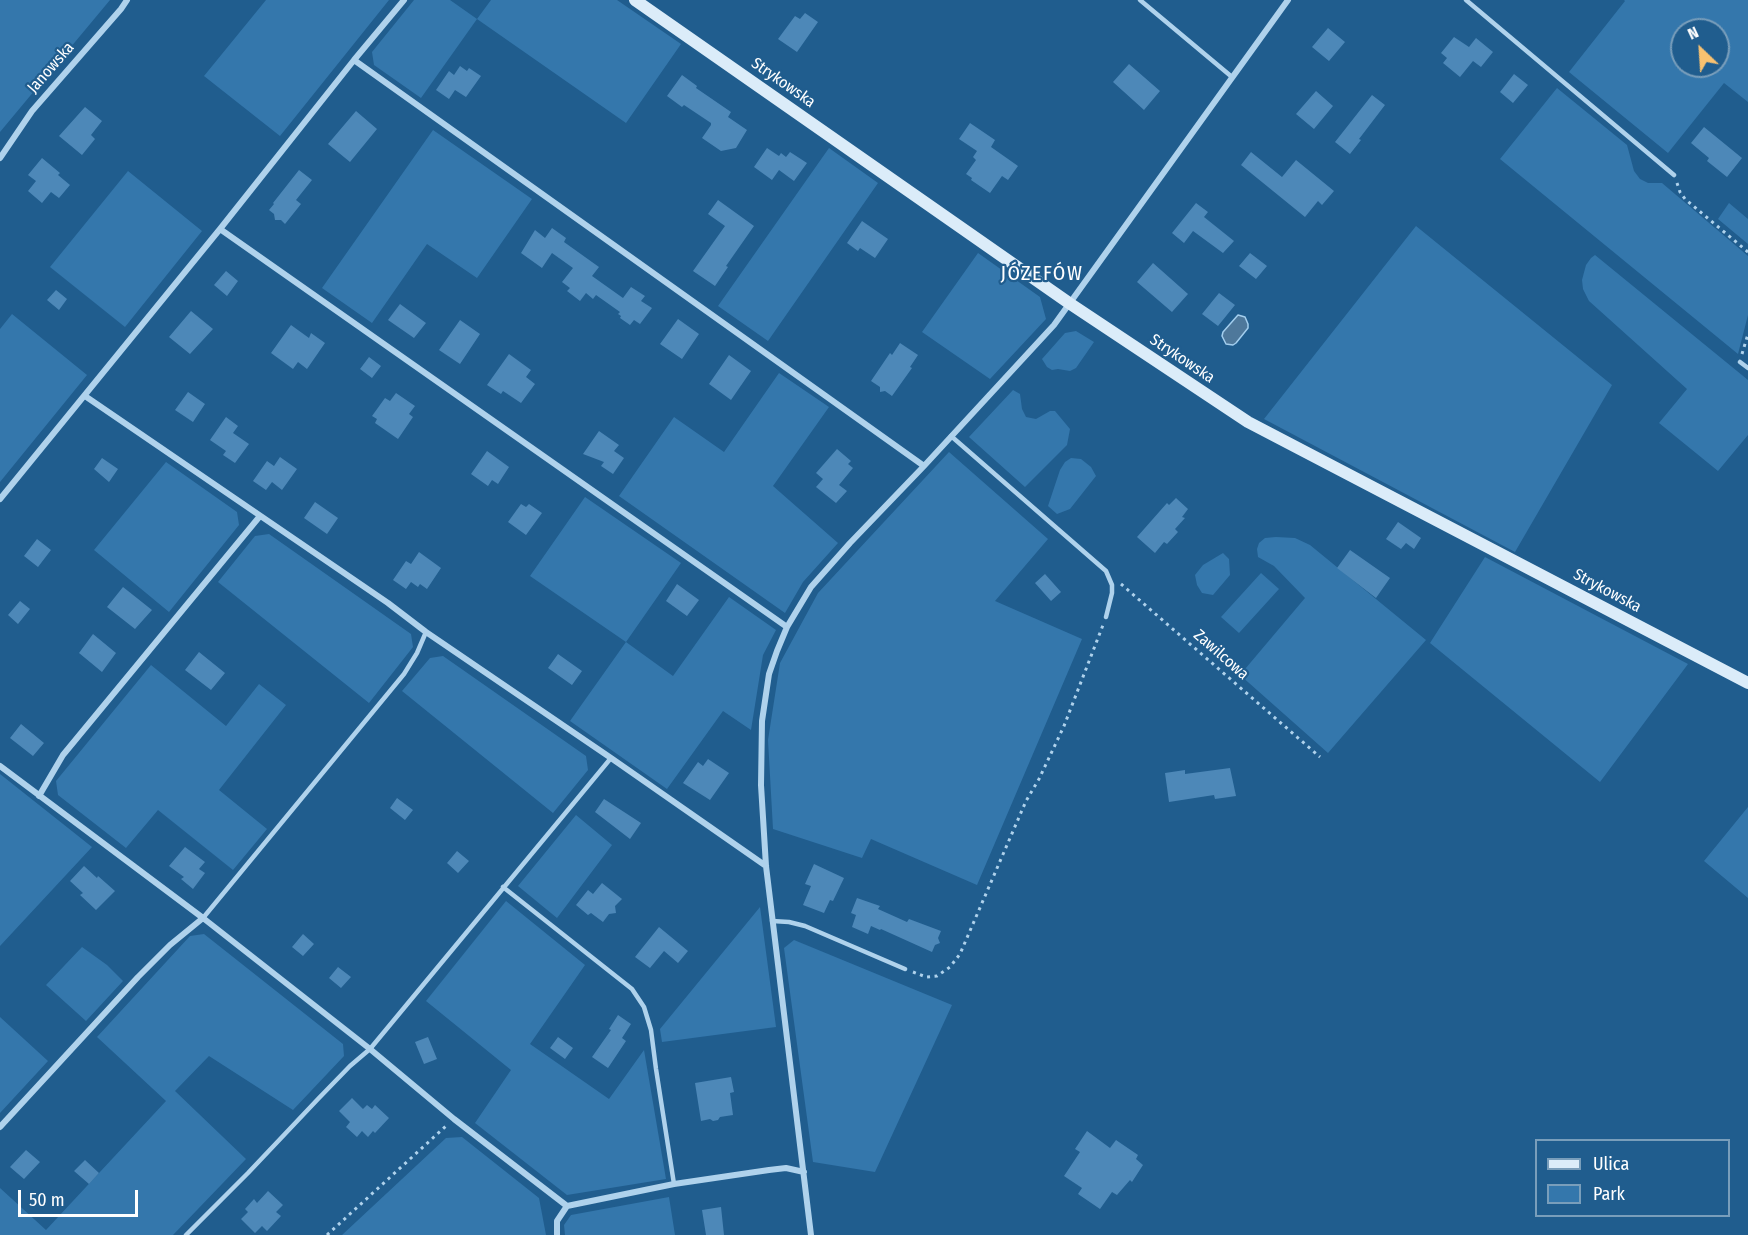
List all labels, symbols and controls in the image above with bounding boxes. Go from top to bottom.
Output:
north arrow [1670,18,1730,78]
text: N [1685,22,1701,44]
street label: Janowska [24,39,78,97]
street label: Strykowska [747,54,819,112]
district label: JÓZEFÓW [1001,262,1083,286]
street label: Strykowska [1146,330,1218,388]
street label: Strykowska [1570,565,1644,617]
street label: Zawilcowa [1189,626,1253,684]
legend [1535,1139,1730,1217]
text: Ulica [1593,1153,1629,1175]
scale bar [21,1178,141,1216]
text: Park [1593,1183,1625,1205]
text: 50 m [29,1189,65,1211]

